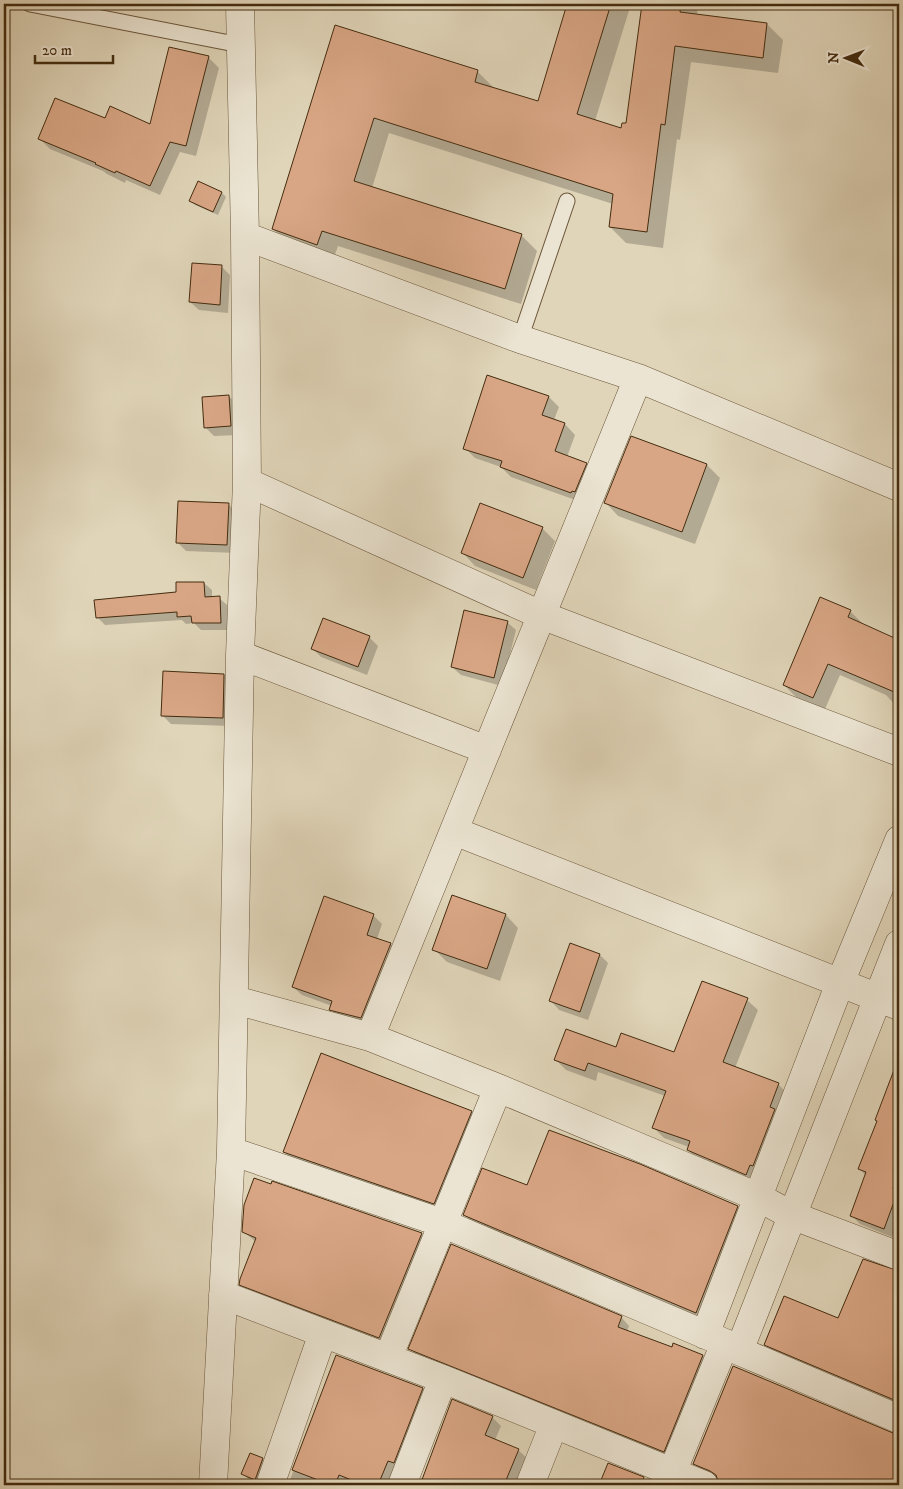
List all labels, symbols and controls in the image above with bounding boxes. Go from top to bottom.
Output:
scale bar [35,32,112,64]
north arrow [820,32,870,82]
text: 20 m [42,41,72,60]
text: N [825,51,843,64]

